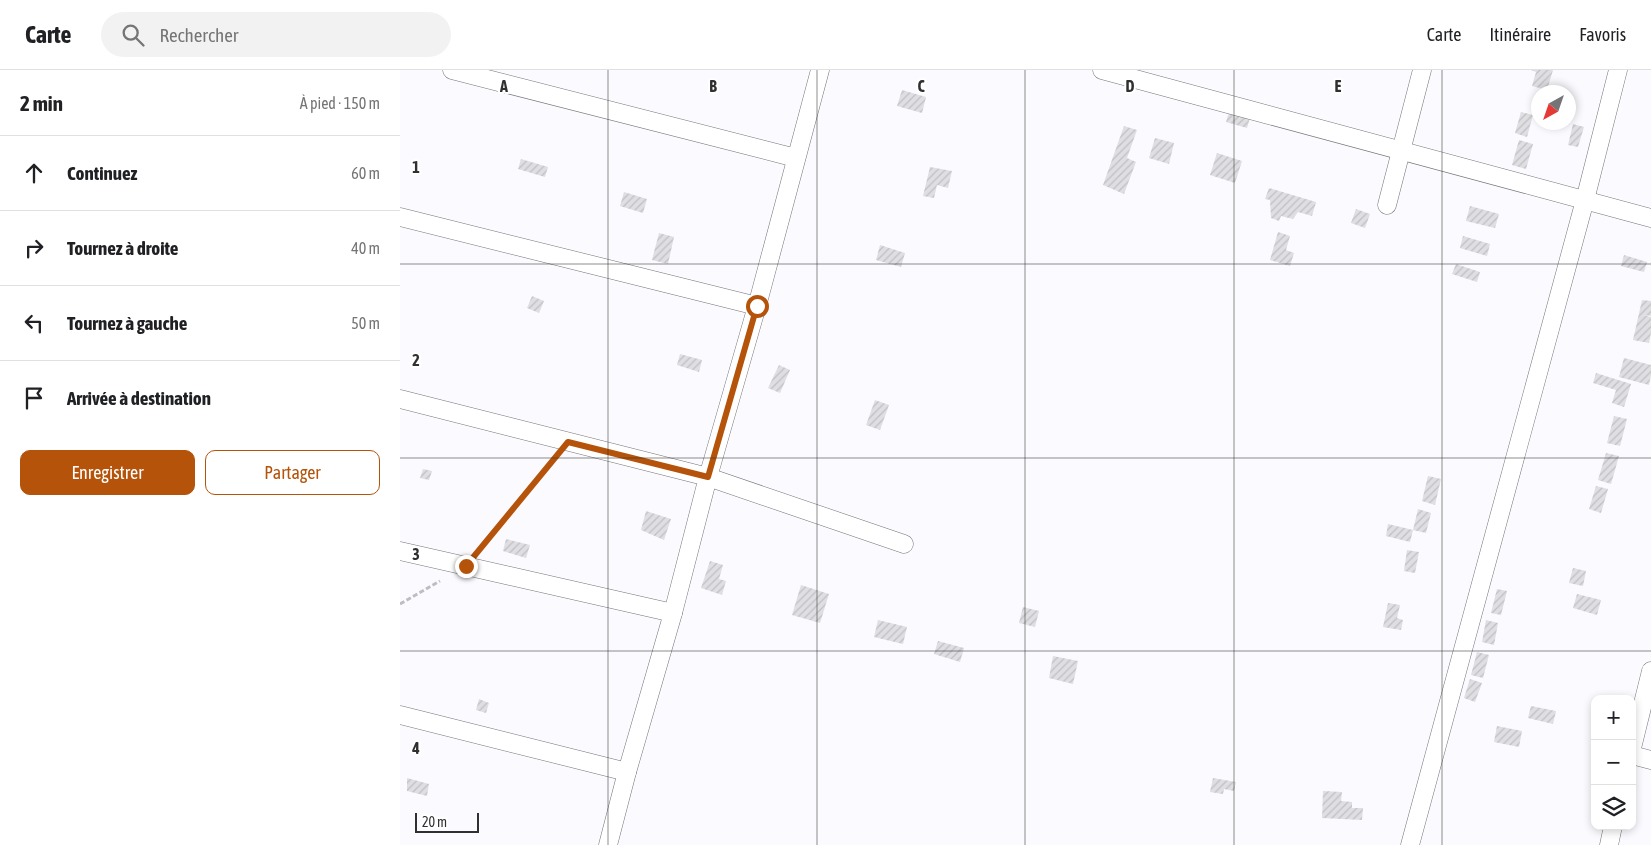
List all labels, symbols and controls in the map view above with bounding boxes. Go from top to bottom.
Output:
search box [101,12,451,57]
text: Carte [25,21,71,48]
icon: search [119,21,147,49]
text: Rechercher [159,24,238,46]
text: Carte [1427,24,1461,45]
text: Itinéraire [1489,24,1551,45]
text: Favoris [1579,24,1626,45]
text: A [499,77,508,95]
text: B [709,77,717,95]
text: C [917,77,925,95]
text: D [1126,77,1135,95]
text: E [1335,77,1342,95]
north arrow [1531,85,1576,130]
text: 2 min [20,91,63,115]
text: À pied · 150 m [300,94,380,112]
text: 1 [412,158,420,176]
icon: ahead [20,159,48,187]
text: Continuez [67,162,137,184]
text: 60 m [351,164,380,182]
icon: right [20,234,48,262]
text: Tournez à droite [67,237,178,259]
text: 40 m [351,239,380,257]
route start [746,295,769,318]
icon: left [20,309,48,337]
text: Tournez à gauche [67,312,187,334]
text: 50 m [351,314,380,332]
text: 2 [412,351,420,369]
icon: arrive [20,384,48,412]
text: Arrivée à destination [67,387,211,409]
button: Enregistrer [20,450,195,495]
button: Partager [205,450,380,495]
text: 3 [412,545,420,563]
route end [455,555,478,578]
map controls [1591,695,1636,830]
button: + [1591,695,1636,740]
text: 4 [411,739,420,757]
button: − [1591,740,1636,785]
button: layers [1591,785,1636,830]
scale bar [415,810,479,833]
text: 20 m [422,814,447,830]

